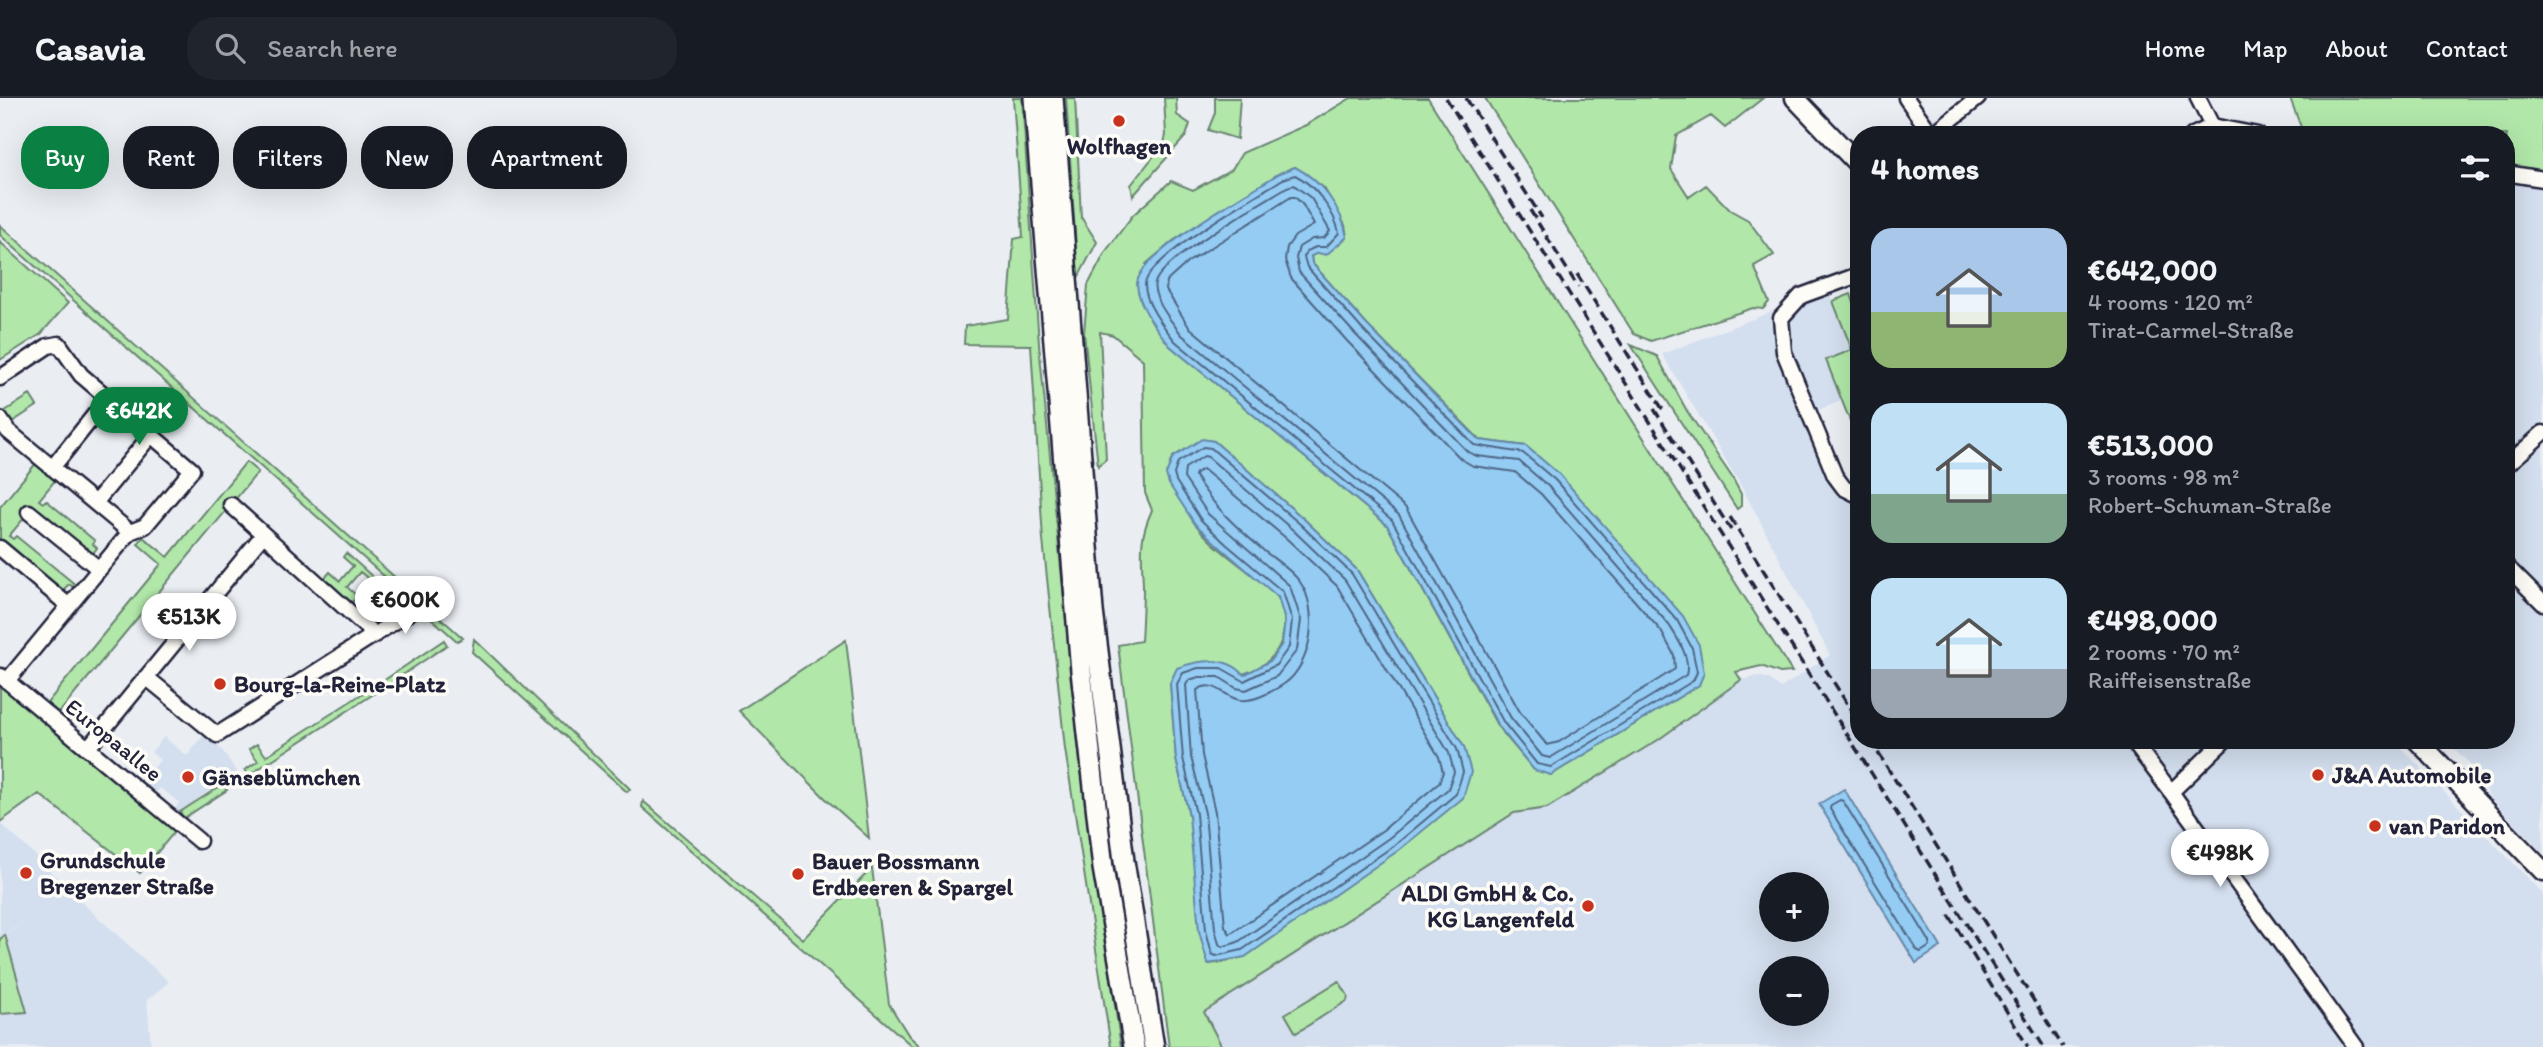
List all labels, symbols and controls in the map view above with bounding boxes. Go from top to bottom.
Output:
search box [187,17,677,80]
text: Casavia [35,29,145,68]
icon: search [211,29,249,67]
text: Search here [267,32,398,64]
text: Home [2145,34,2205,63]
text: Map [2243,34,2287,63]
text: About [2325,34,2388,63]
text: Contact [2426,34,2508,63]
marker: Wolfhagen [1111,113,1127,129]
chip: Buy [21,126,109,189]
chip: Rent [123,126,219,189]
chip: Filters [233,126,347,189]
chip: New [361,126,453,189]
chip: Apartment [467,126,627,189]
place label: Wolfhagen [1067,132,1172,160]
icon: filters [2456,149,2494,187]
text: 4 homes [1871,150,1979,187]
text: €642,000 [2088,251,2217,288]
icon: home [1927,256,2011,340]
text: 4 rooms · 120 m² [2088,288,2253,316]
text: Tirat-Carmel-Straße [2088,316,2294,344]
pin: €642K [90,388,188,447]
text: €642K [106,396,172,424]
text: €513,000 [2088,426,2214,463]
icon: home [1927,431,2011,515]
text: 3 rooms · 98 m² [2088,463,2239,491]
text: Robert-Schuman-Straße [2088,491,2332,519]
pin: €600K [356,576,454,636]
text: €600K [371,585,439,613]
pin: €513K [140,594,238,653]
text: €498,000 [2088,601,2218,638]
text: €513K [157,602,221,630]
icon: home [1927,606,2011,690]
text: 2 rooms · 70 m² [2088,638,2240,666]
text: Raiffeisenstraße [2088,666,2252,694]
place label: Bourg-la-Reine-Platz [234,670,446,698]
marker: Bourg-la-Reine-Platz [212,676,228,692]
street label: Europaallee [60,692,168,788]
place label: J&A Automobile [2331,761,2491,789]
place label: Gänseblümchen [202,763,361,791]
marker: J&A Automobile [2310,767,2326,783]
marker: Gänseblümchen [180,769,196,785]
place label: van Paridon [2389,812,2506,840]
marker: van Paridon [2367,818,2383,834]
pin: €498K [2171,830,2269,889]
text: €498K [2187,838,2253,866]
place label: Grundschule Bregenzer Straße [40,846,214,900]
place label: Bauer Bossmann Erdbeeren & Spargel [812,847,1013,901]
marker: Grundschule Bregenzer Straße [18,865,34,881]
marker: Bauer Bossmann Erdbeeren & Spargel [790,866,806,882]
map controls [1759,872,1829,1026]
button: + [1759,872,1829,942]
place label: ALDI GmbH & Co. KG Langenfeld [1400,879,1574,933]
marker: ALDI GmbH & Co. KG Langenfeld [1580,898,1596,914]
button: − [1759,956,1829,1026]

